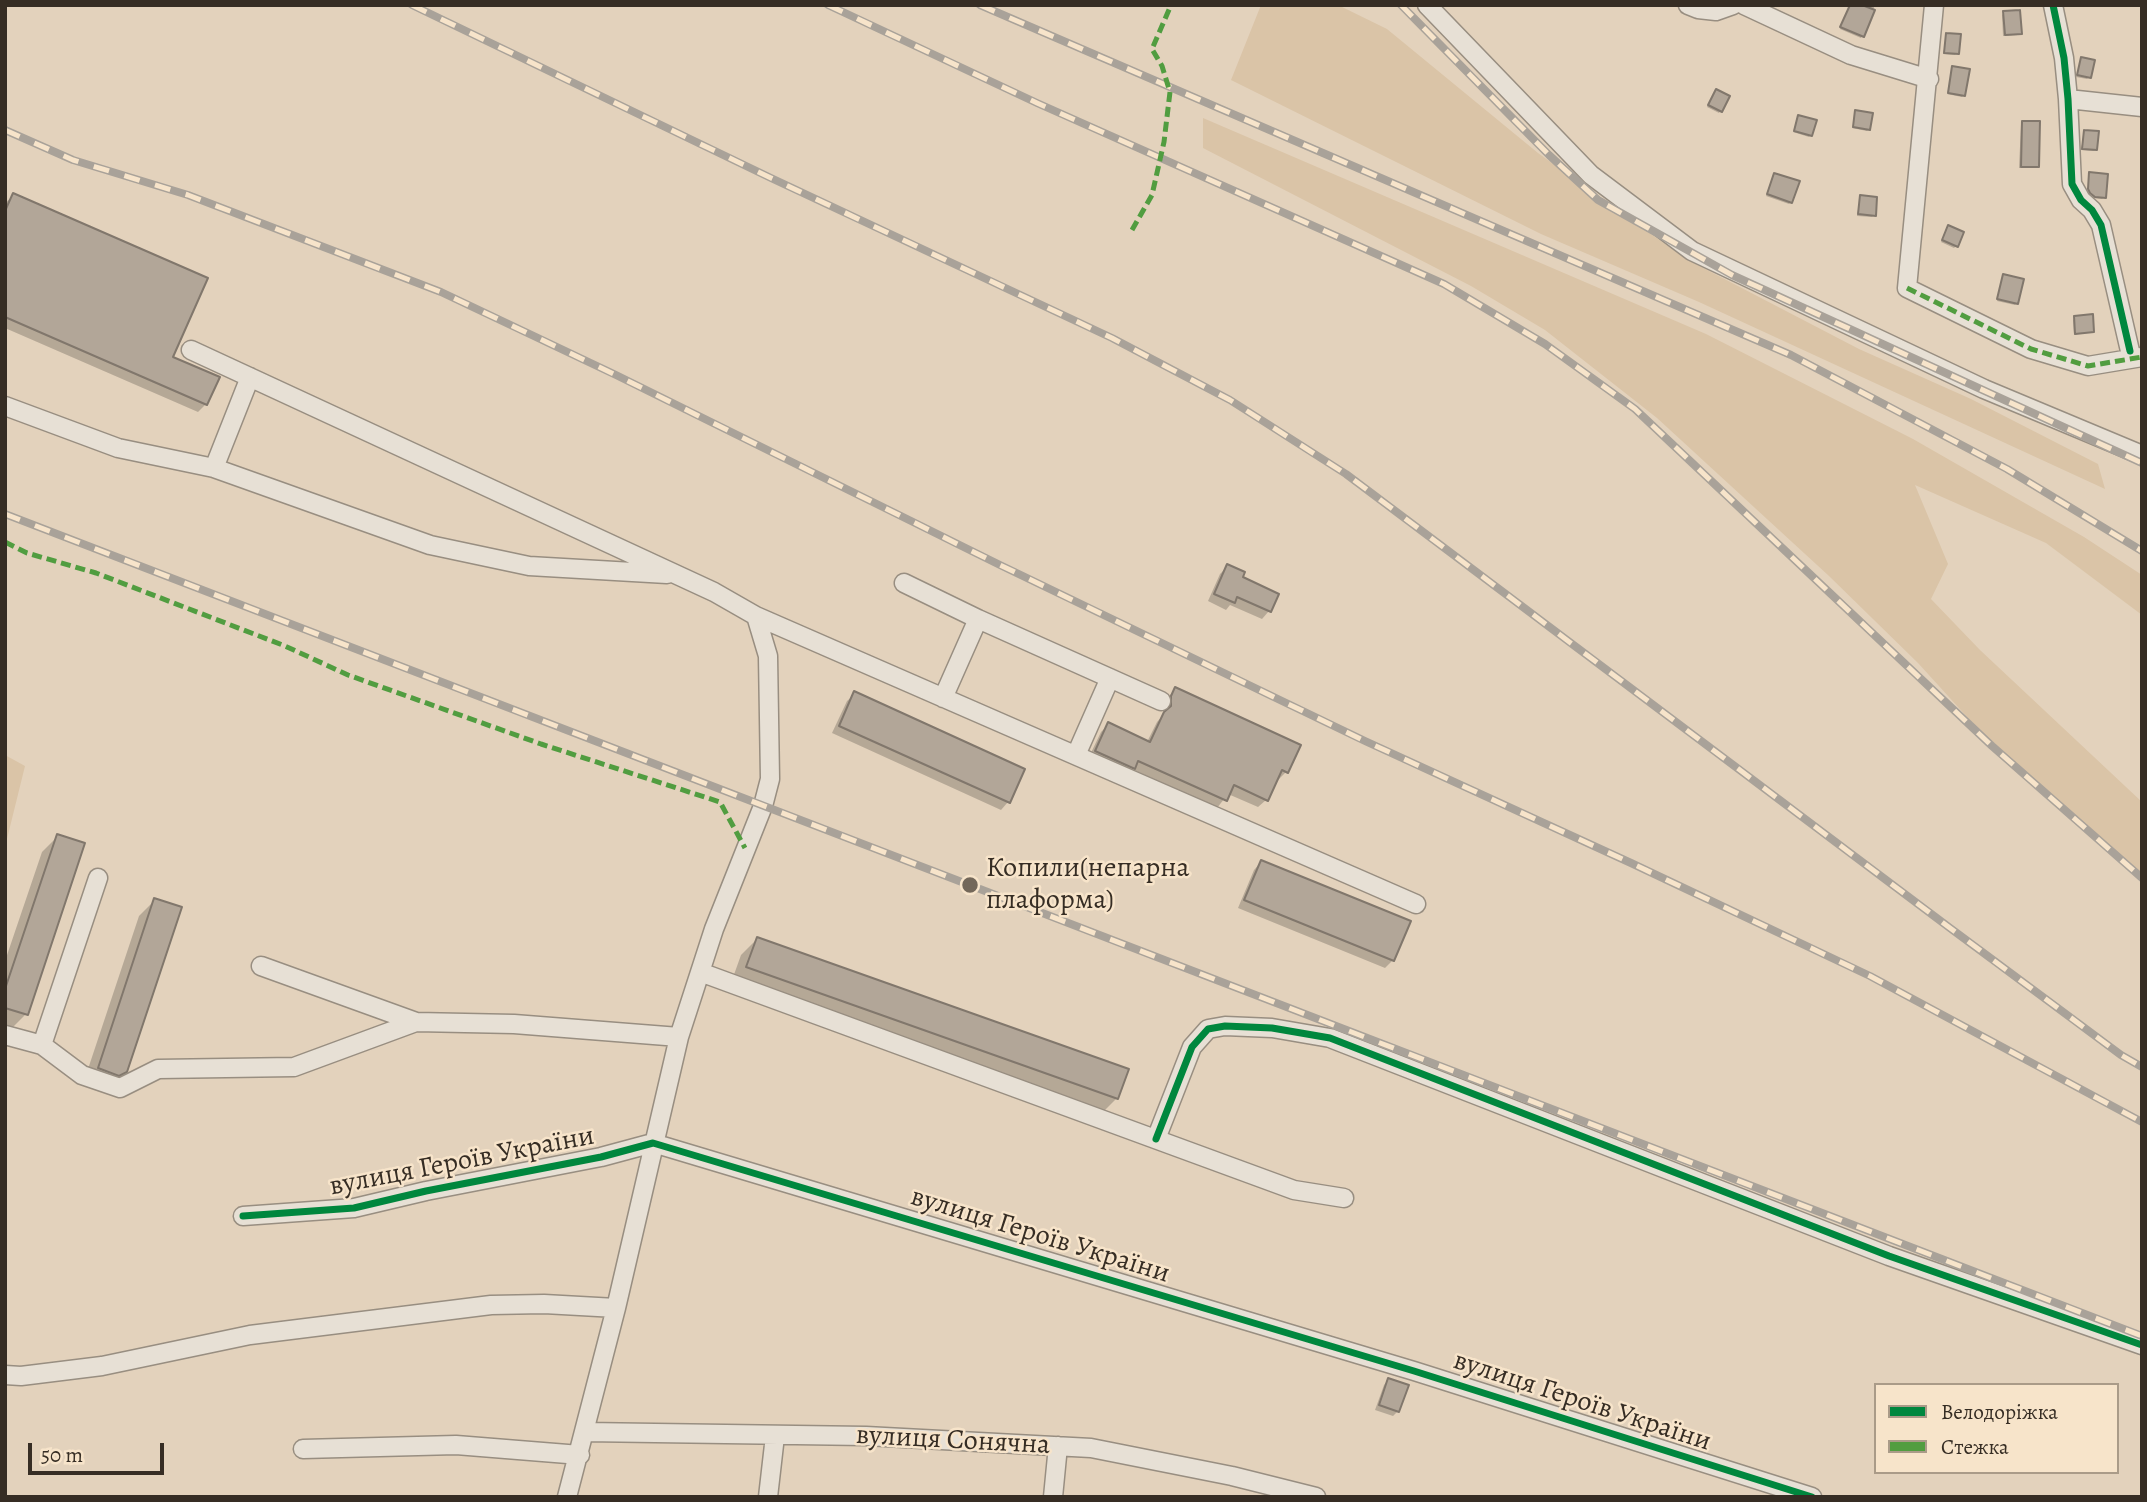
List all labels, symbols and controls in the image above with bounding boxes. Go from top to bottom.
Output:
place label: Копили(непарна плаформа) [986,852,1189,918]
marker: Копили(непарна плаформа) [960,875,980,895]
street label: вулиця Героїв України [327,1120,597,1204]
street label: вулиця Героїв України [906,1181,1174,1291]
street label: вулиця Героїв України [1449,1344,1715,1460]
legend [1874,1383,2119,1474]
text: Велодоріжка [1941,1398,2058,1426]
street label: вулиця Сонячна [855,1419,1051,1463]
scale bar [32,1428,168,1472]
text: Стежка [1941,1433,2009,1461]
text: 50 m [41,1441,83,1469]

